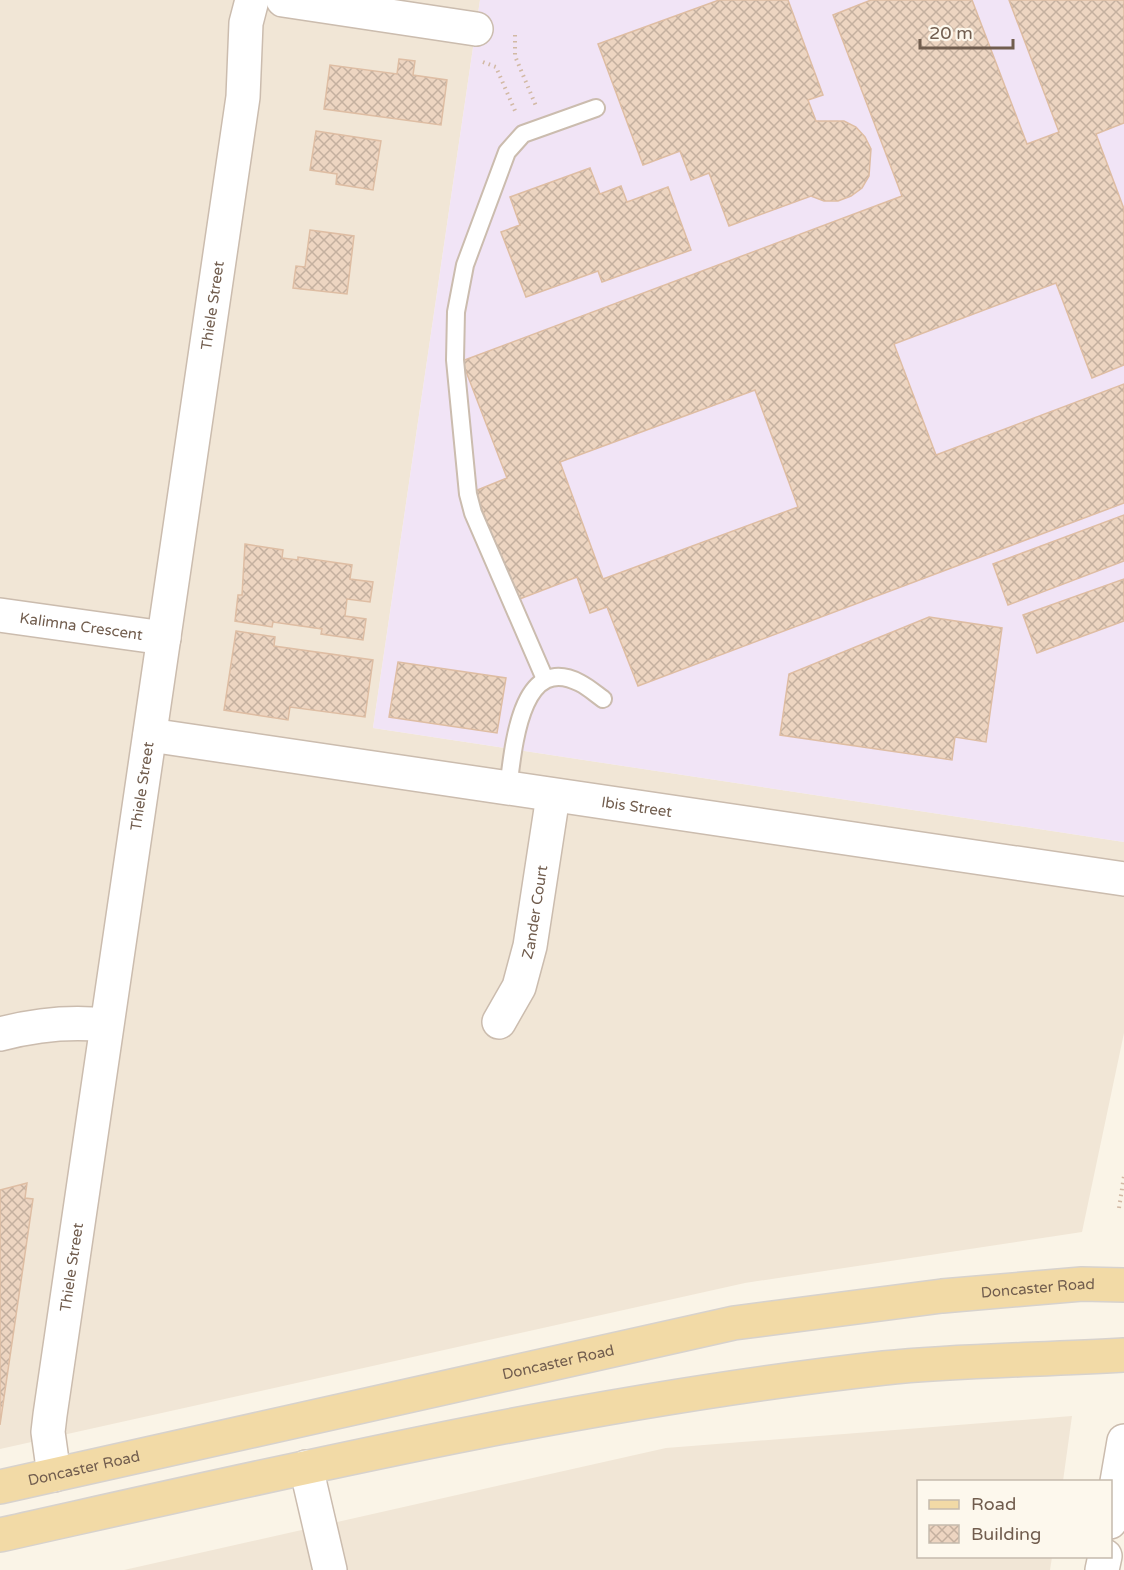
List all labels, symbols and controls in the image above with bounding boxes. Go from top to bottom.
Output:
scale bar [920,12,1013,50]
text: 20 m [929,22,973,44]
street label: Thiele Street [197,260,228,351]
street label: Kalimna Crescent [19,609,144,644]
street label: Thiele Street [127,740,158,832]
street label: Ibis Street [600,793,674,821]
street label: Zander Court [518,864,551,961]
street label: Thiele Street [56,1221,87,1313]
street label: Doncaster Road [980,1275,1095,1302]
street label: Doncaster Road [500,1341,616,1384]
street label: Doncaster Road [26,1447,142,1489]
legend [917,1480,1112,1558]
text: Road [971,1493,1016,1515]
text: Building [971,1523,1041,1545]

